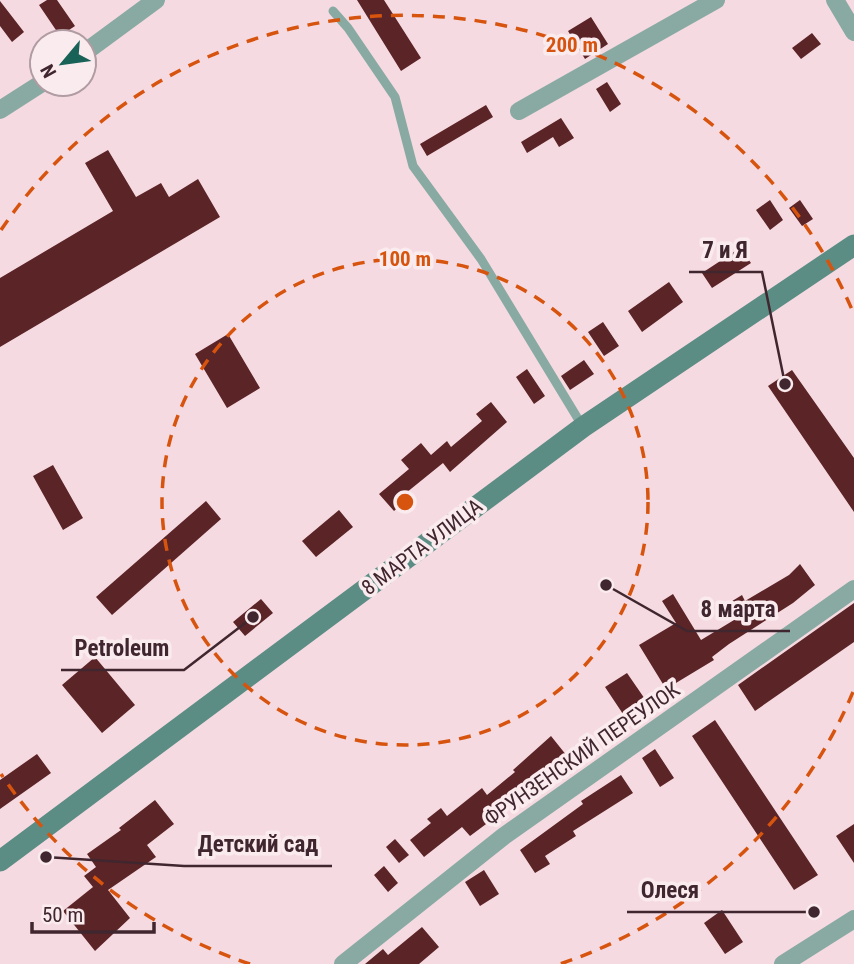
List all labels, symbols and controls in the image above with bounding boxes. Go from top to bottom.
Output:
north arrow [28,28,98,98]
text: 200 m [546,33,598,57]
text: N [36,60,61,82]
callout: 7 и Я [689,228,762,272]
text: 7 и Я [702,237,748,264]
text: 100 m [379,247,431,271]
centre of rings [393,490,417,514]
street label: 8 МАРТА УЛИЦА [357,494,487,600]
callout: 8 марта [687,587,790,631]
text: 8 марта [700,596,776,623]
callout: Petroleum [61,626,184,670]
text: Petroleum [75,635,169,662]
street label: ФРУНЗЕНСКИЙ ПЕРЕУЛОК [480,677,685,831]
callout: Детский сад [184,822,332,866]
text: Детский сад [198,831,318,858]
callout: Олеся [627,868,713,912]
text: Олеся [641,877,699,904]
scale bar [32,890,154,934]
text: 50 m [42,903,83,927]

